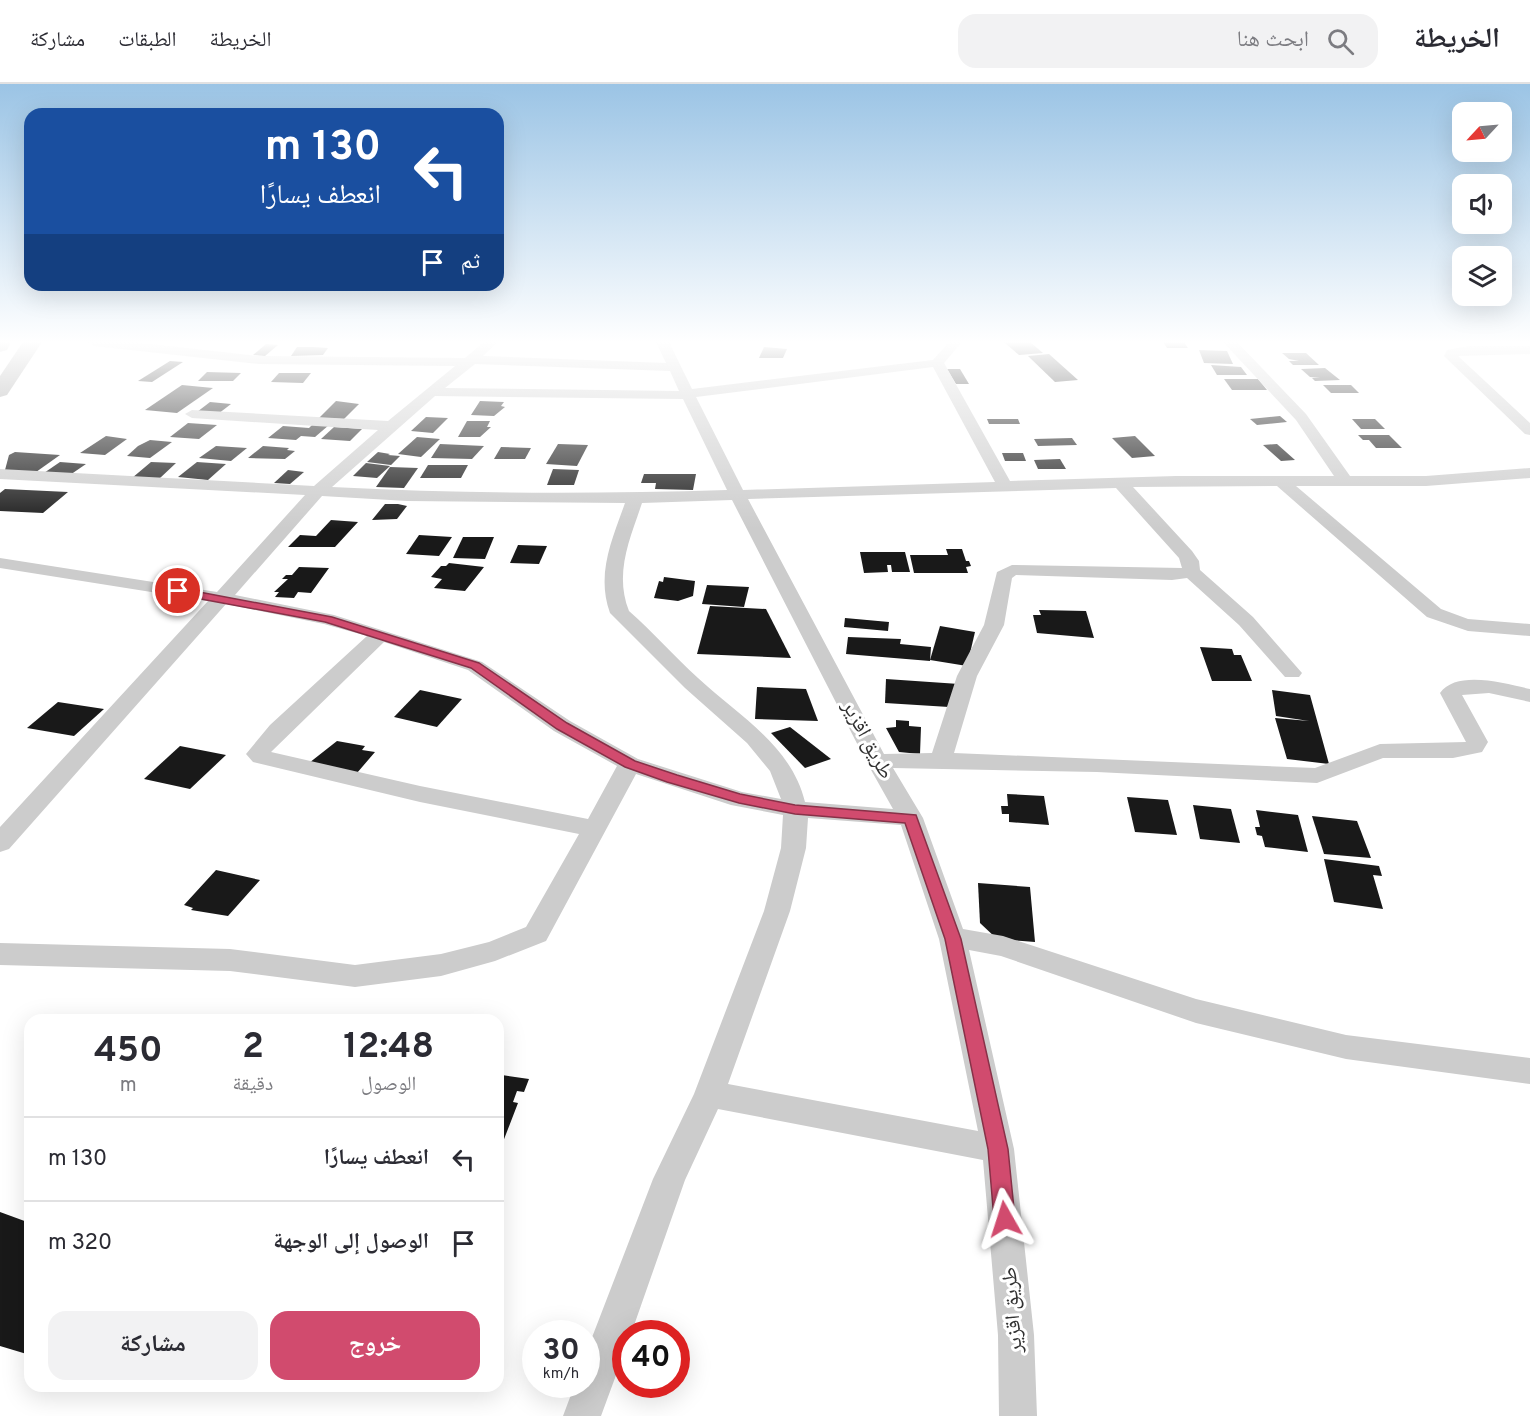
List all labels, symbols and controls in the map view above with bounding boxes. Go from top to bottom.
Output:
search box [958,14,1378,68]
text: الخريطة [1414,22,1500,58]
icon: search [1324,25,1357,58]
text: مشاركة [30,27,85,54]
text: الطبقات [118,27,177,54]
text: الخريطة [210,27,271,54]
text: ابحث هنا [1237,27,1309,54]
north arrow [1452,102,1512,162]
map controls [1452,102,1512,306]
text: 130 m [265,122,381,175]
icon: left [402,132,480,210]
button: sound [1452,174,1512,234]
text: انعطف يسارًا [260,179,381,213]
icon: arrive [416,246,449,279]
button: layers [1452,246,1512,306]
text: ثم [461,249,480,276]
pin [152,565,203,616]
icon: arrive [161,574,194,607]
street label: طريق اقزير [834,695,899,784]
text: 2 [242,1025,264,1071]
text: 12:48 [343,1025,434,1071]
text: 450 [94,1029,163,1075]
text: دقيقة [233,1072,273,1098]
text: الوصول [361,1072,416,1098]
text: m [120,1073,137,1099]
icon: left [447,1143,480,1176]
text: انعطف يسارًا [324,1145,429,1172]
text: 130 m [48,1146,107,1173]
position arrow [973,1187,1037,1251]
icon: arrive [447,1227,480,1260]
text: الوصول إلى الوجهة [273,1229,429,1256]
text: 320 m [48,1230,112,1257]
street label: طريق اقزير [997,1266,1030,1355]
button: مشاركة [48,1311,258,1380]
button: خروج [270,1311,480,1380]
speed limit sign: 40 [612,1320,690,1398]
text: 30 [542,1333,580,1370]
text: km/h [543,1365,579,1384]

